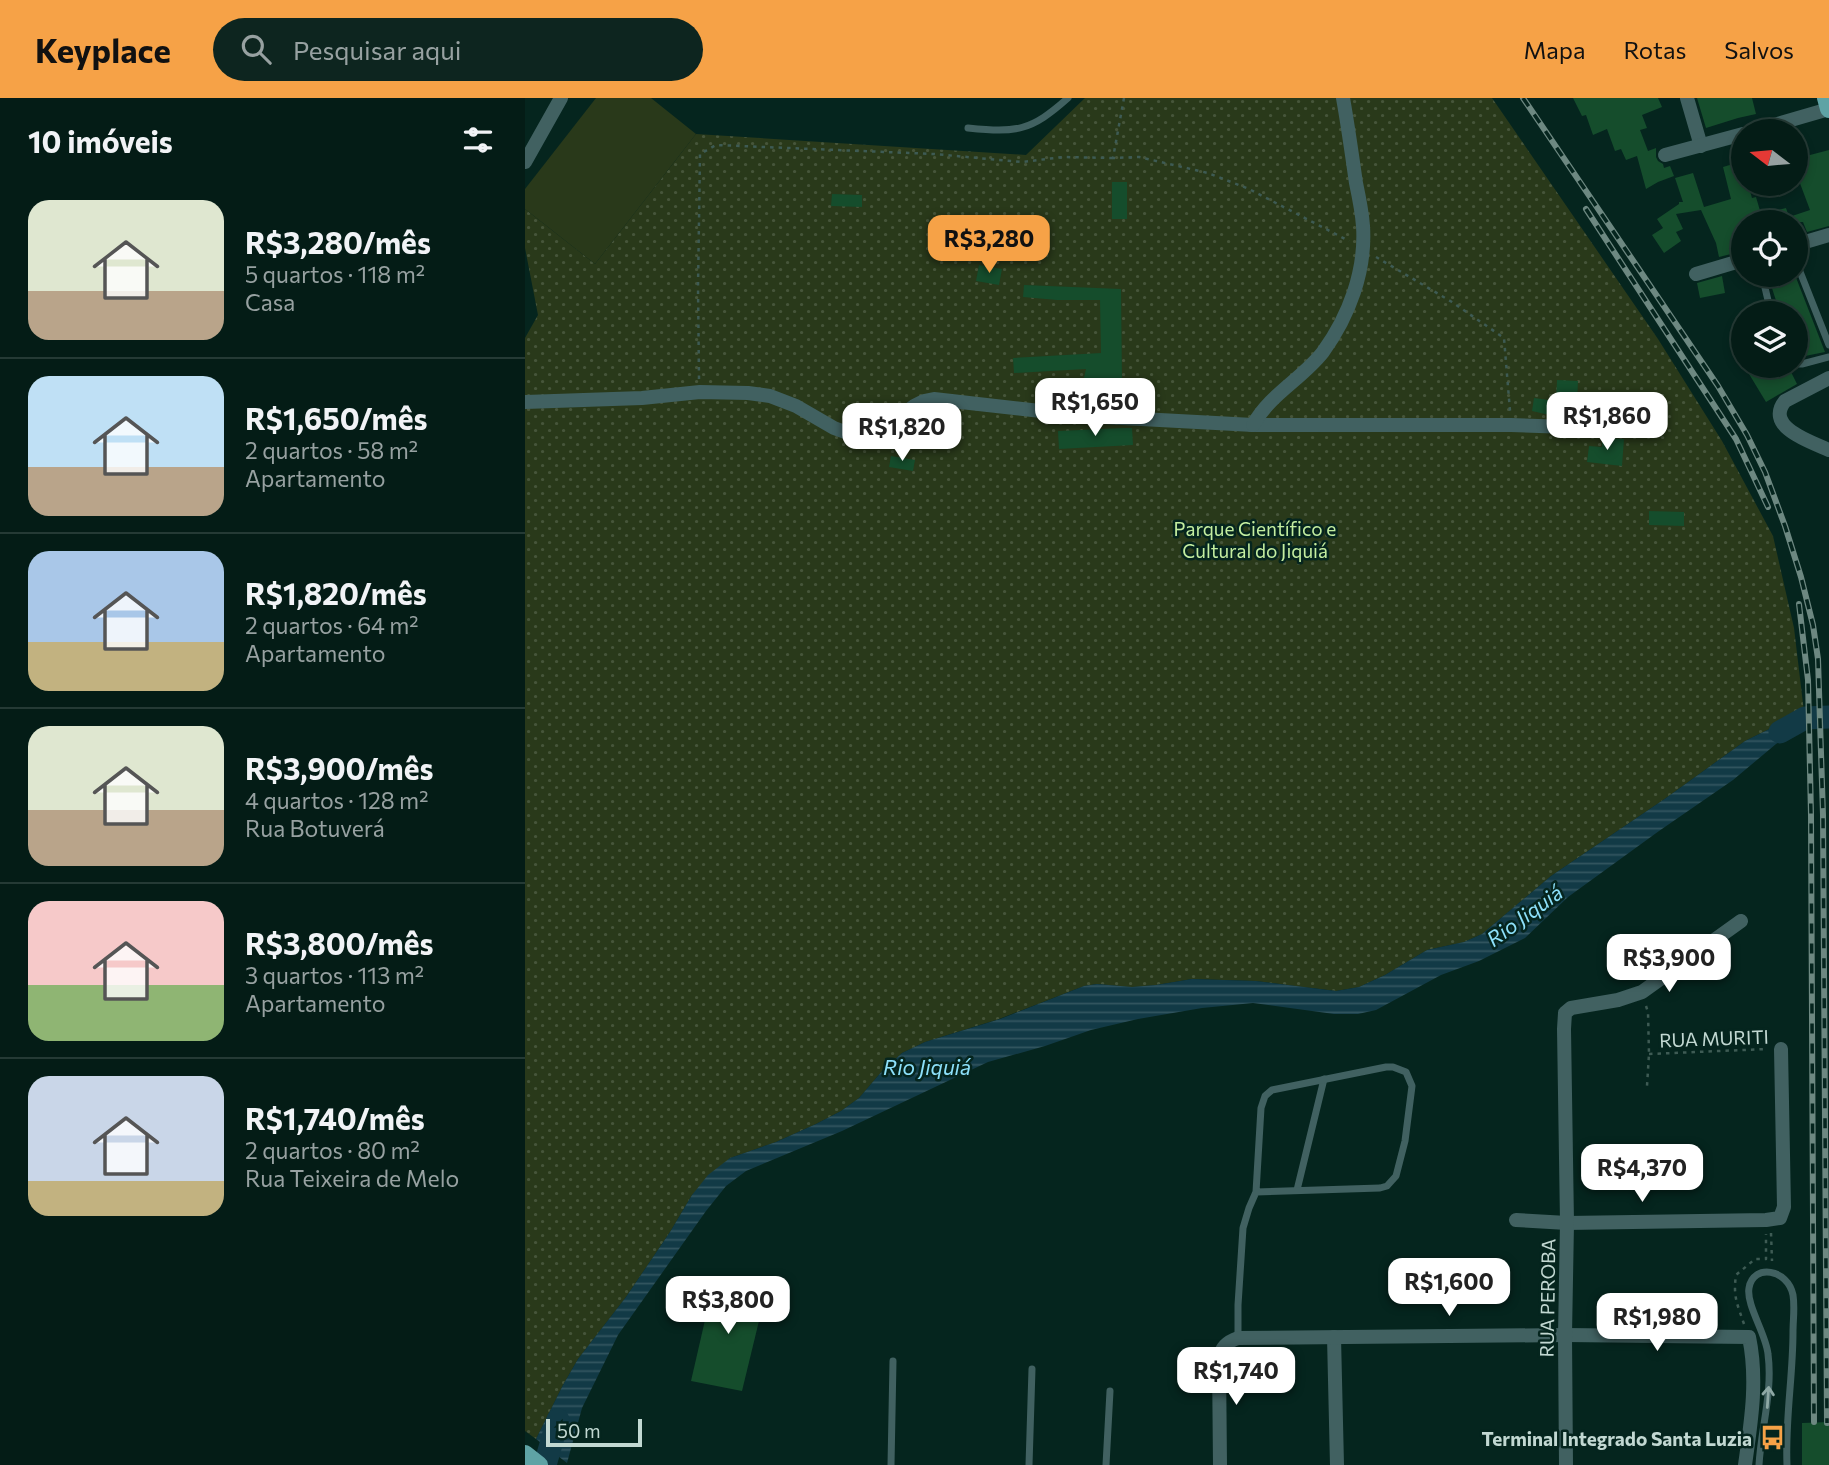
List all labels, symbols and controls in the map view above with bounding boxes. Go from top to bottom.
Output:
search box [213,18,703,81]
text: Keyplace [35,29,171,70]
icon: search [237,30,275,68]
text: Pesquisar aqui [293,34,462,65]
text: Mapa [1524,35,1586,64]
text: Rotas [1624,35,1686,64]
text: Salvos [1724,35,1794,64]
north arrow [1731,119,1808,196]
map controls [1731,119,1808,378]
icon: filters [459,121,497,159]
text: 10 imóveis [28,122,173,159]
button: locate [1731,210,1808,287]
pin: R$3,280 [924,216,1054,275]
text: R$3,280/mês [245,223,431,260]
text: R$3,280 [944,224,1034,252]
icon: home [84,228,168,312]
text: 5 quartos · 118 m² [245,260,425,288]
text: Casa [245,288,295,316]
button: layers [1731,301,1808,378]
pin: R$1,650 [1030,378,1160,438]
text: R$1,650 [1051,387,1139,415]
pin: R$1,860 [1542,392,1672,452]
text: R$1,650/mês [245,399,428,436]
text: R$1,860 [1563,401,1651,429]
icon: home [84,404,168,488]
pin: R$1,820 [837,404,967,463]
text: R$1,820 [858,412,946,440]
text: 2 quartos · 58 m² [245,436,418,464]
text: Apartamento [245,464,386,492]
park label: Parque Científico e Cultural do Jiquiá [1174,517,1336,562]
text: R$1,820/mês [245,574,427,611]
icon: home [84,579,168,663]
text: 2 quartos · 64 m² [245,611,419,639]
text: Apartamento [245,639,386,667]
text: R$3,900/mês [245,749,433,786]
icon: home [84,754,168,838]
text: 4 quartos · 128 m² [245,786,428,814]
text: Rua Botuverá [245,814,385,842]
water label: Rio Jiquiá [1481,878,1568,951]
text: R$3,800/mês [245,924,434,961]
icon: home [84,929,168,1013]
pin: R$3,900 [1604,934,1734,994]
text: R$3,900 [1623,943,1715,971]
text: 3 quartos · 113 m² [245,961,424,989]
text: Apartamento [245,989,386,1017]
street label: RUA MURITI [1659,1025,1769,1051]
water label: Rio Jiquiá [883,1054,972,1079]
text: R$1,740/mês [245,1099,425,1136]
icon: home [84,1104,168,1188]
text: 2 quartos · 80 m² [245,1136,420,1164]
pin: R$4,370 [1577,1144,1707,1204]
text: R$4,370 [1597,1153,1687,1181]
text: Rua Teixeira de Melo [245,1164,459,1192]
street label: RUA PEROBA [1534,1238,1560,1358]
pin: R$1,600 [1384,1258,1514,1318]
text: R$1,600 [1404,1267,1494,1295]
pin: R$3,800 [663,1276,793,1336]
text: R$3,800 [682,1285,774,1313]
pin: R$1,980 [1592,1294,1722,1353]
text: R$1,980 [1613,1302,1701,1330]
pin: R$1,740 [1171,1348,1301,1407]
text: R$1,740 [1193,1356,1279,1384]
one-way arrow [1762,1387,1775,1409]
scale bar [546,1416,642,1448]
text: 50 m [557,1419,601,1442]
bus stop icon: Terminal Integrado Santa Luzia [1758,1424,1786,1452]
place label: Terminal Integrado Santa Luzia [1481,1427,1752,1450]

